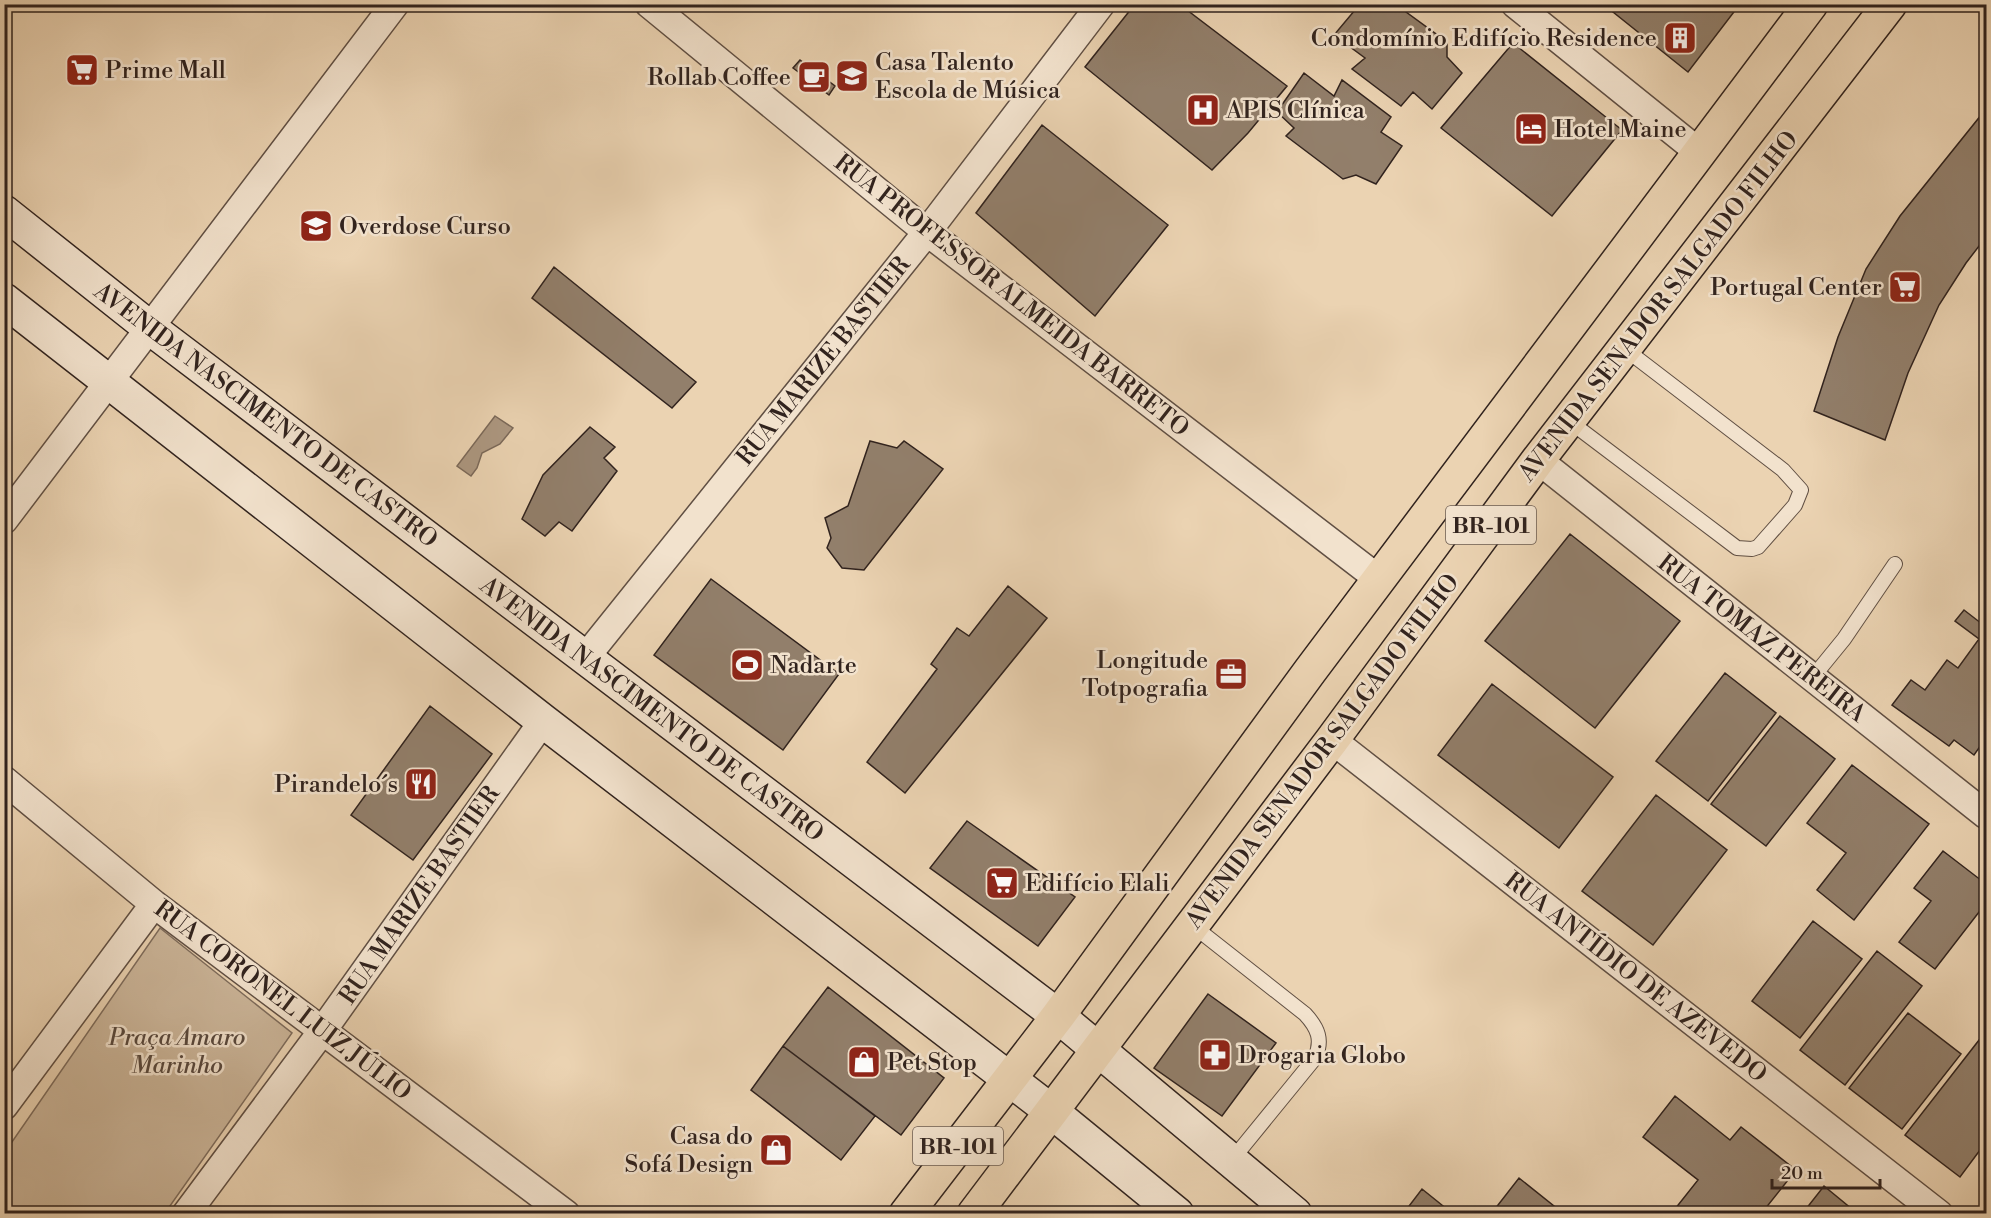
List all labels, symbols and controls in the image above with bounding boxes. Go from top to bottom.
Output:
building icon: Condomínio Edifício Residence [1662,20,1698,56]
place label: Condomínio Edifício Residence [1311,24,1657,54]
place label: Casa Talento Escola de Música [875,48,1061,106]
supermarket icon: Prime Mall [64,52,100,88]
place label: Prime Mall [105,56,226,86]
school or university icon: Casa Talento Escola de Música [834,58,870,94]
cafe icon: Rollab Coffee [796,59,832,95]
place label: Rollab Coffee [647,63,791,93]
hospital icon: APIS Clínica [1185,92,1221,128]
place label: APIS Clínica [1225,96,1366,126]
hotel icon: Hotel Maine [1513,111,1549,147]
place label: Hotel Maine [1554,115,1687,145]
street label: AVENIDA SENADOR SALGADO FILHO [1512,125,1805,489]
street label: RUA PROFESSOR ALMEIDA BARRETO [828,148,1195,444]
school or university icon: Overdose Curso [298,208,334,244]
place label: Overdose Curso [339,212,511,242]
street label: RUA MARIZE BASTIER [730,250,918,472]
supermarket icon: Portugal Center [1887,269,1923,305]
place label: Portugal Center [1710,273,1882,303]
street label: AVENIDA NASCIMENTO DE CASTRO [87,276,443,555]
road number: BR-101 [1446,506,1536,544]
street label: RUA TOMAZ PEREIRA [1651,548,1872,730]
street label: AVENIDA SENADOR SALGADO FILHO [1179,568,1466,936]
street label: AVENIDA NASCIMENTO DE CASTRO [473,570,829,849]
place label: Longitude Totpografia [1082,646,1209,704]
sports icon: Nadarte [729,647,765,683]
place label: Nadarte [770,651,857,681]
office icon: Longitude Totpografia [1213,656,1249,692]
restaurant icon: Pirandelo´s [403,766,439,802]
place label: Pirandelo´s [274,770,398,800]
street label: RUA MARIZE BASTIER [333,779,508,1011]
supermarket icon: Edifício Elali [984,865,1020,901]
street label: RUA ANTÍDIO DE AZEVEDO [1498,865,1773,1090]
place label: Edifício Elali [1025,869,1170,899]
street label: RUA CORONEL LUIZ JÚLIO [148,893,418,1107]
park label: Praça Amaro Marinho [108,1023,245,1081]
pharmacy icon: Drogaria Globo [1197,1037,1233,1073]
place label: Drogaria Globo [1238,1041,1406,1071]
shop icon: Pet Stop [846,1044,882,1080]
place label: Pet Stop [887,1048,977,1078]
place label: Casa do Sofá Design [624,1122,753,1180]
road number: BR-101 [913,1127,1003,1165]
shop icon: Casa do Sofá Design [758,1132,794,1168]
scale bar [1772,1152,1880,1190]
text: 20 m [1781,1162,1823,1185]

